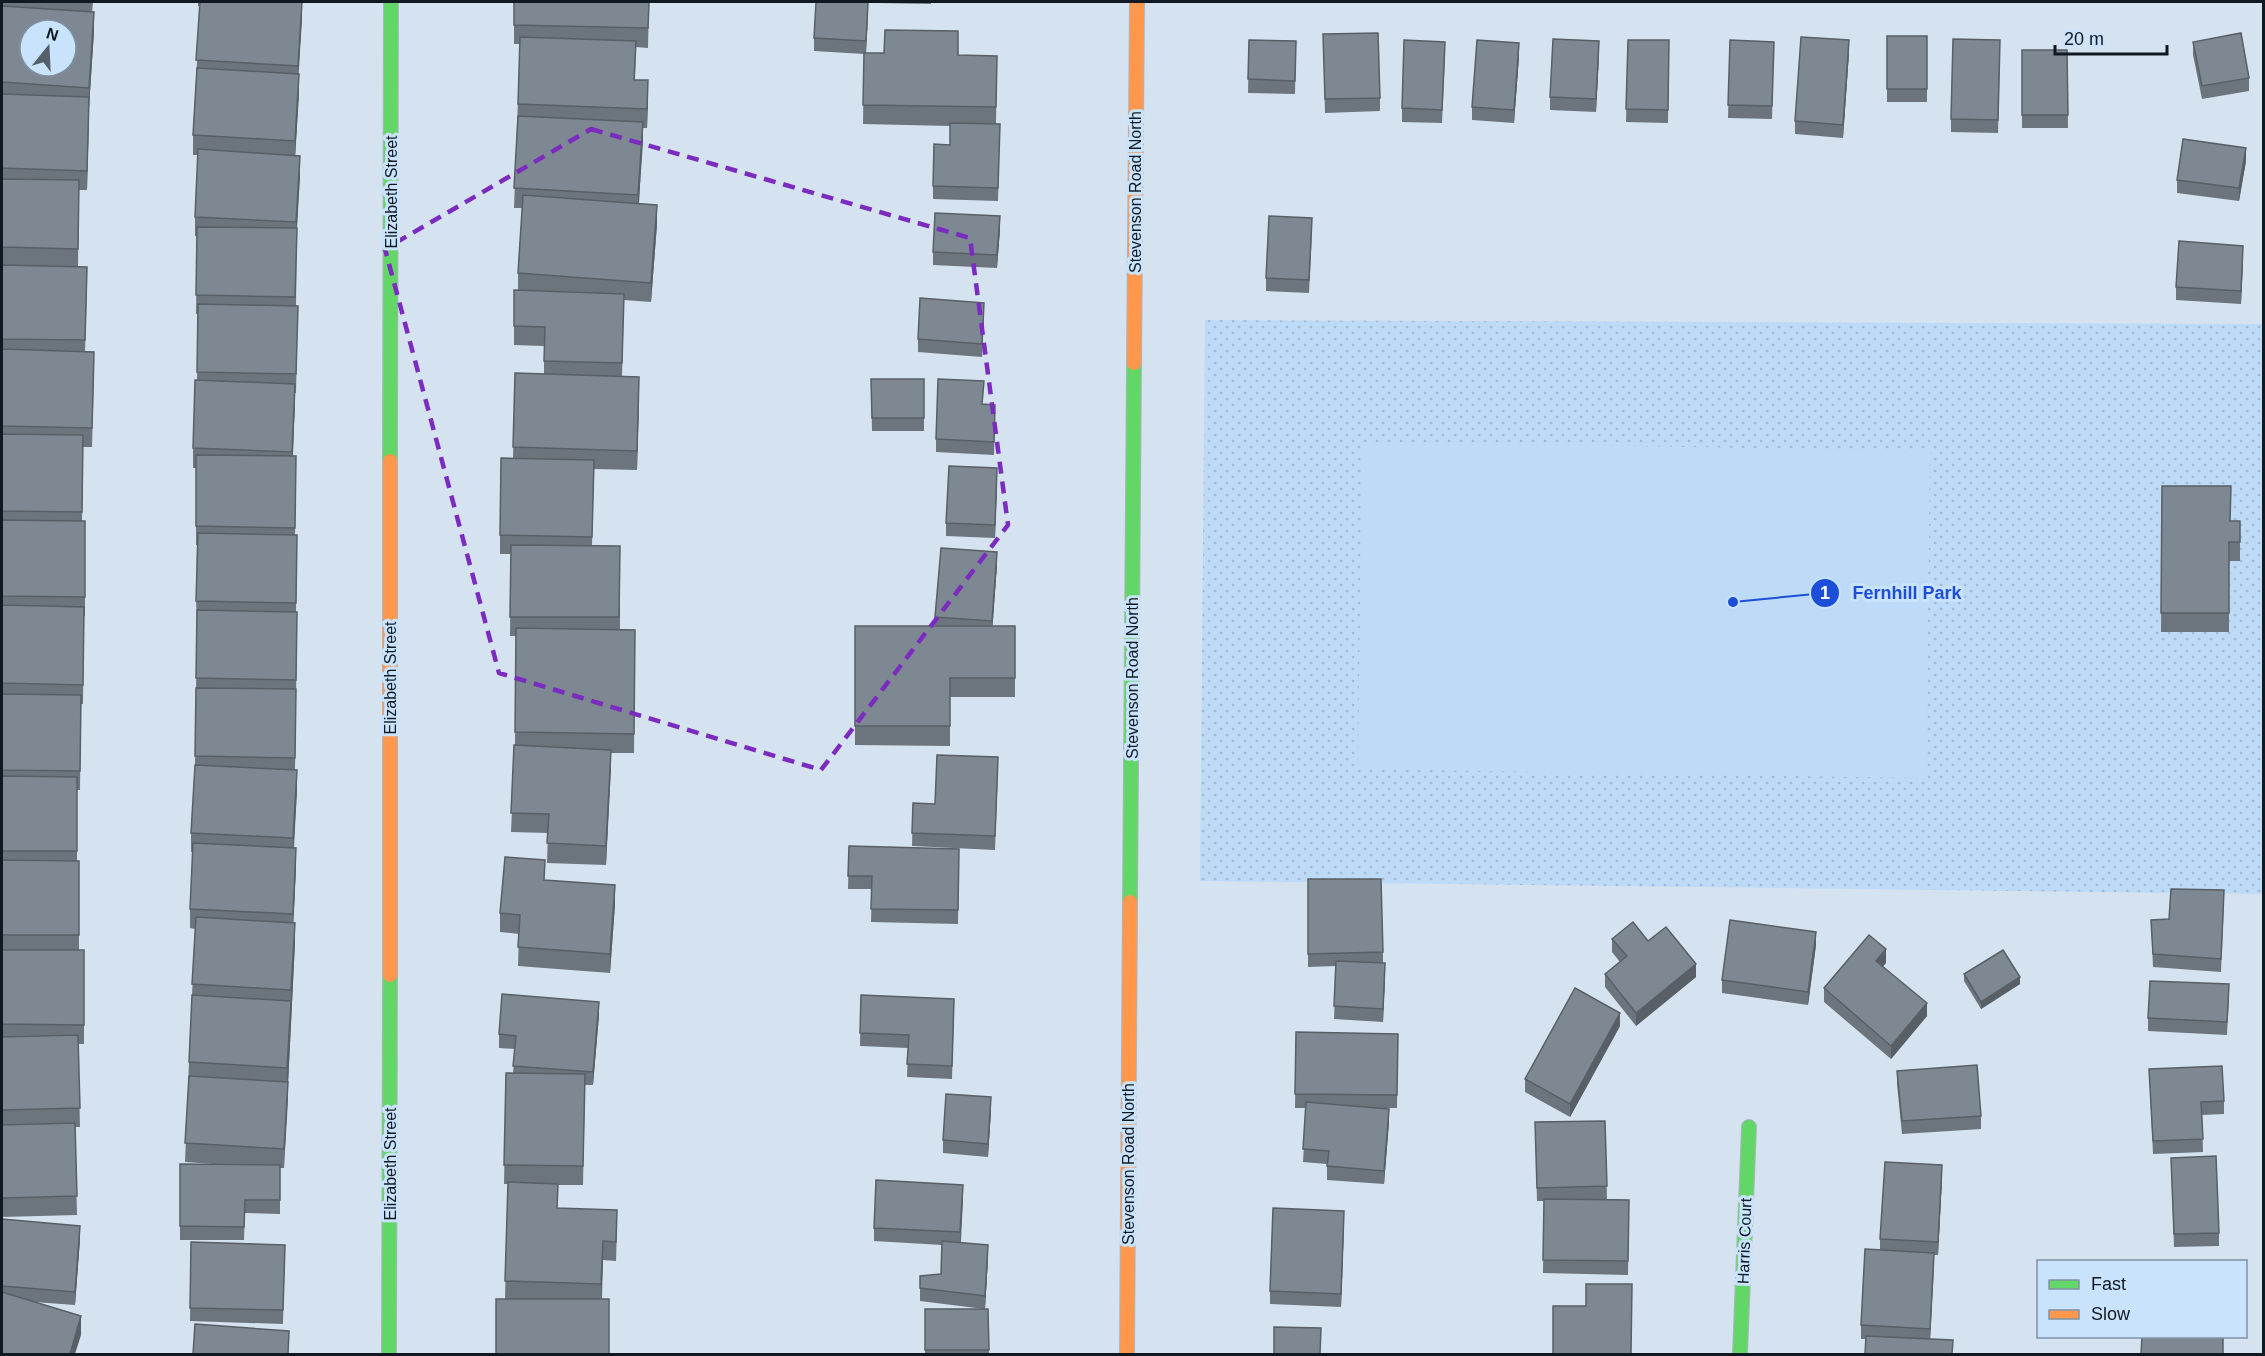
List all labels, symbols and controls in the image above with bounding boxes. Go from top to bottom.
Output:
north arrow [18,18,78,78]
scale bar [2055,18,2168,56]
text: N [44,24,61,44]
text: 20 m [2064,29,2104,49]
street label: Stevenson Road North [1127,111,1144,273]
street label: Elizabeth Street [383,135,400,248]
callout: Fernhill Park [1810,575,1973,611]
text: 1 [1820,583,1830,603]
text: Fernhill Park [1852,583,1963,603]
street label: Stevenson Road North [1124,597,1141,759]
street label: Elizabeth Street [382,621,399,734]
street label: Stevenson Road North [1120,1083,1137,1245]
street label: Elizabeth Street [382,1107,399,1220]
street label: Harris Court [1735,1197,1755,1284]
legend [2037,1260,2247,1338]
text: Fast [2091,1274,2126,1294]
text: Slow [2091,1304,2131,1324]

